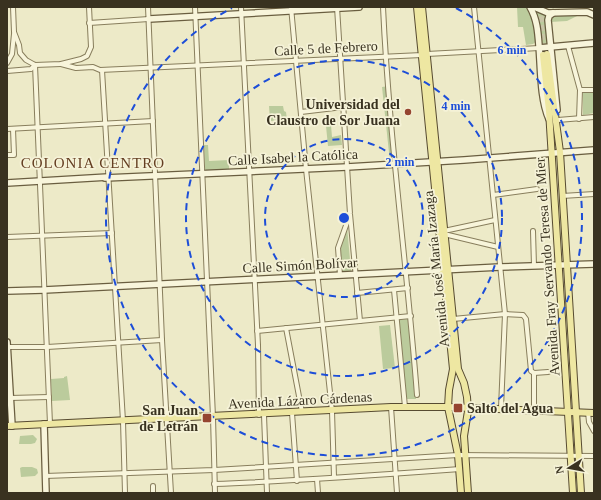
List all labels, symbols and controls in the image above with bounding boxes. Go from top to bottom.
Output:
street label: Calle 5 de Febrero [274,38,378,59]
text: 6 min [497,43,527,57]
place label: Universidad del Claustro de Sor Juana [266,97,400,128]
text: 4 min [441,99,471,113]
marker: Universidad del Claustro de Sor Juana [403,107,413,117]
street label: Calle Isabel la Católica [228,147,359,168]
district label: COLONIA CENTRO [21,155,165,171]
text: 2 min [385,155,415,169]
street label: Avenida Fray Servando Teresa de Mier [532,157,563,377]
street label: Avenida José María Izazaga [421,189,452,348]
centre of rings [337,211,351,225]
street label: Calle Simón Bolívar [242,255,358,276]
street label: Avenida Lázaro Cárdenas [228,389,372,412]
place label: Salto del Agua [467,401,553,416]
marker: Salto del Agua [452,402,464,414]
place label: San Juan de Letrán [139,403,198,434]
marker: San Juan de Letrán [201,412,213,424]
north arrow [549,448,589,488]
text: N [553,465,566,475]

